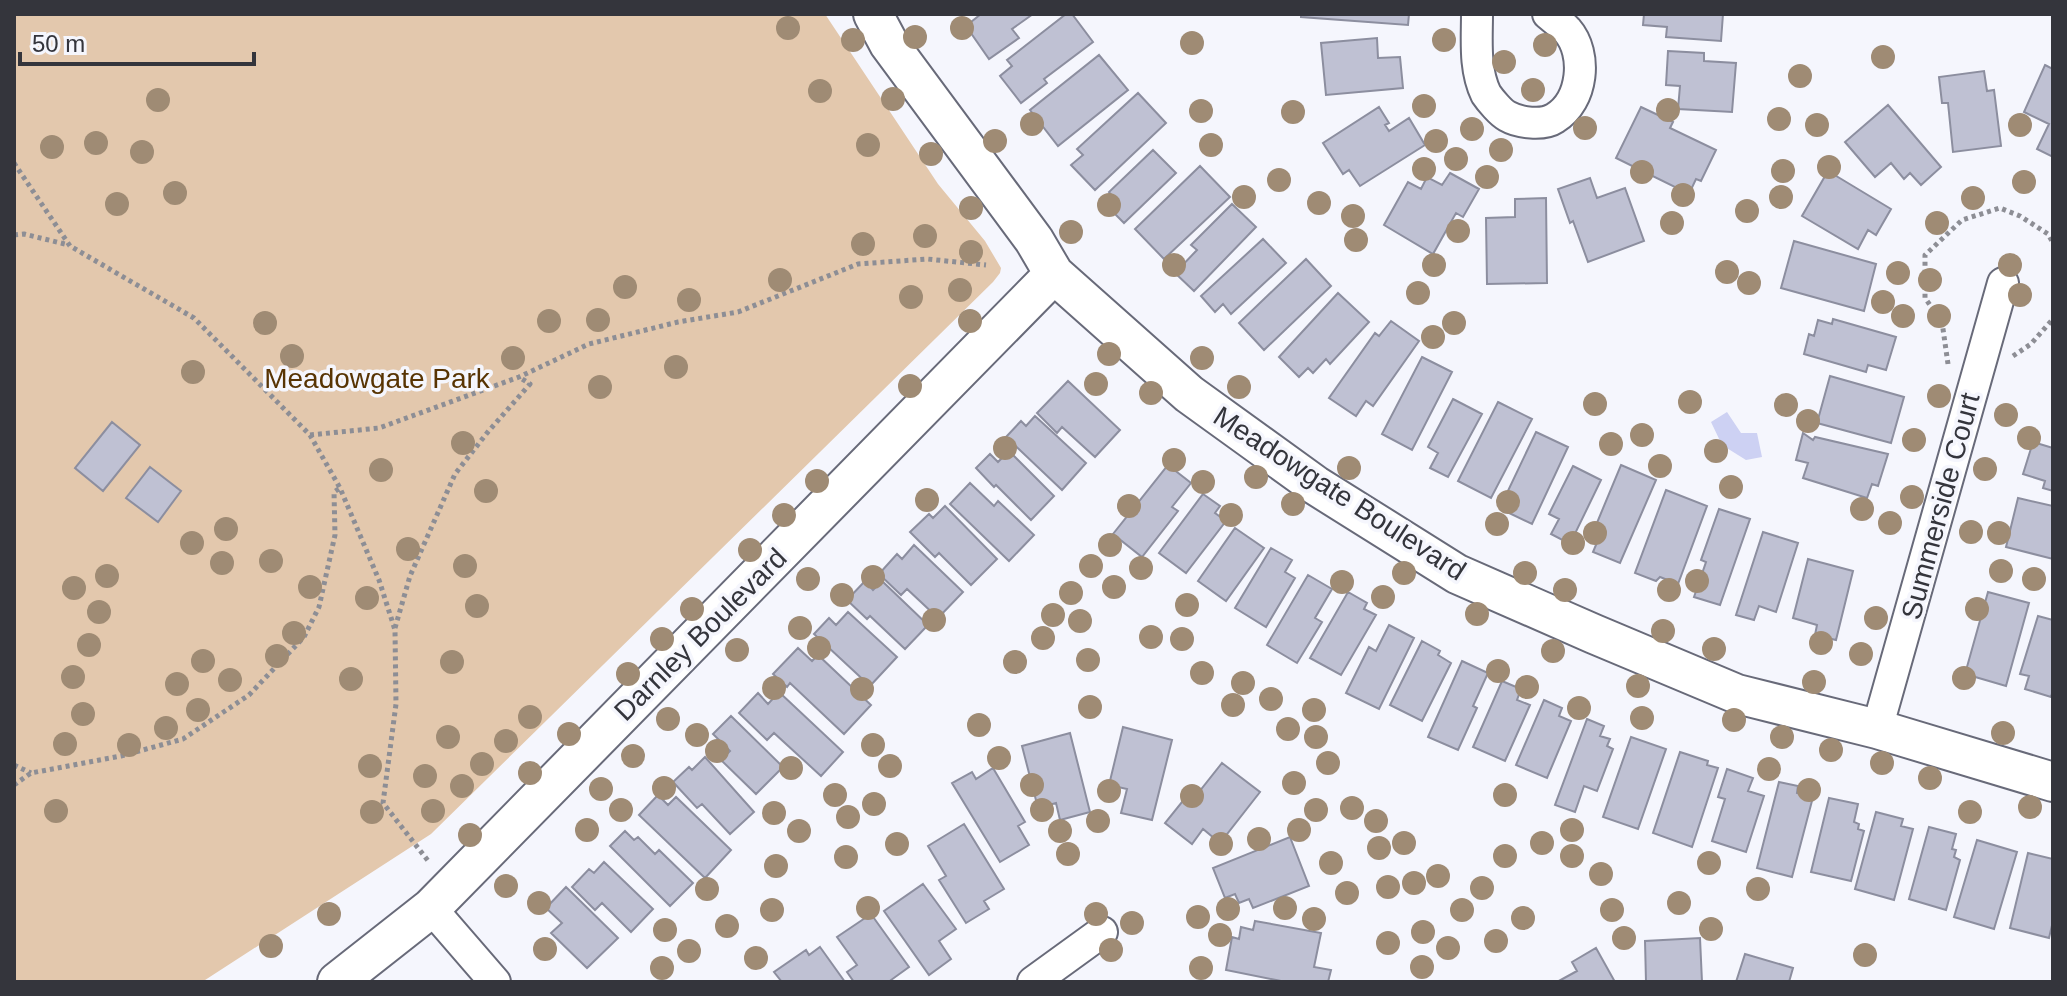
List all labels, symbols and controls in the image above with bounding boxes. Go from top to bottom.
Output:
scale bar [20,16,254,66]
text: 50 m [32,30,85,57]
park label: Meadowgate Park [264,363,491,394]
street label: Summerside Court [1895,389,1986,623]
street label: Meadowgate Boulevard [1208,400,1472,587]
street label: Darnley Boulevard [608,542,793,727]

